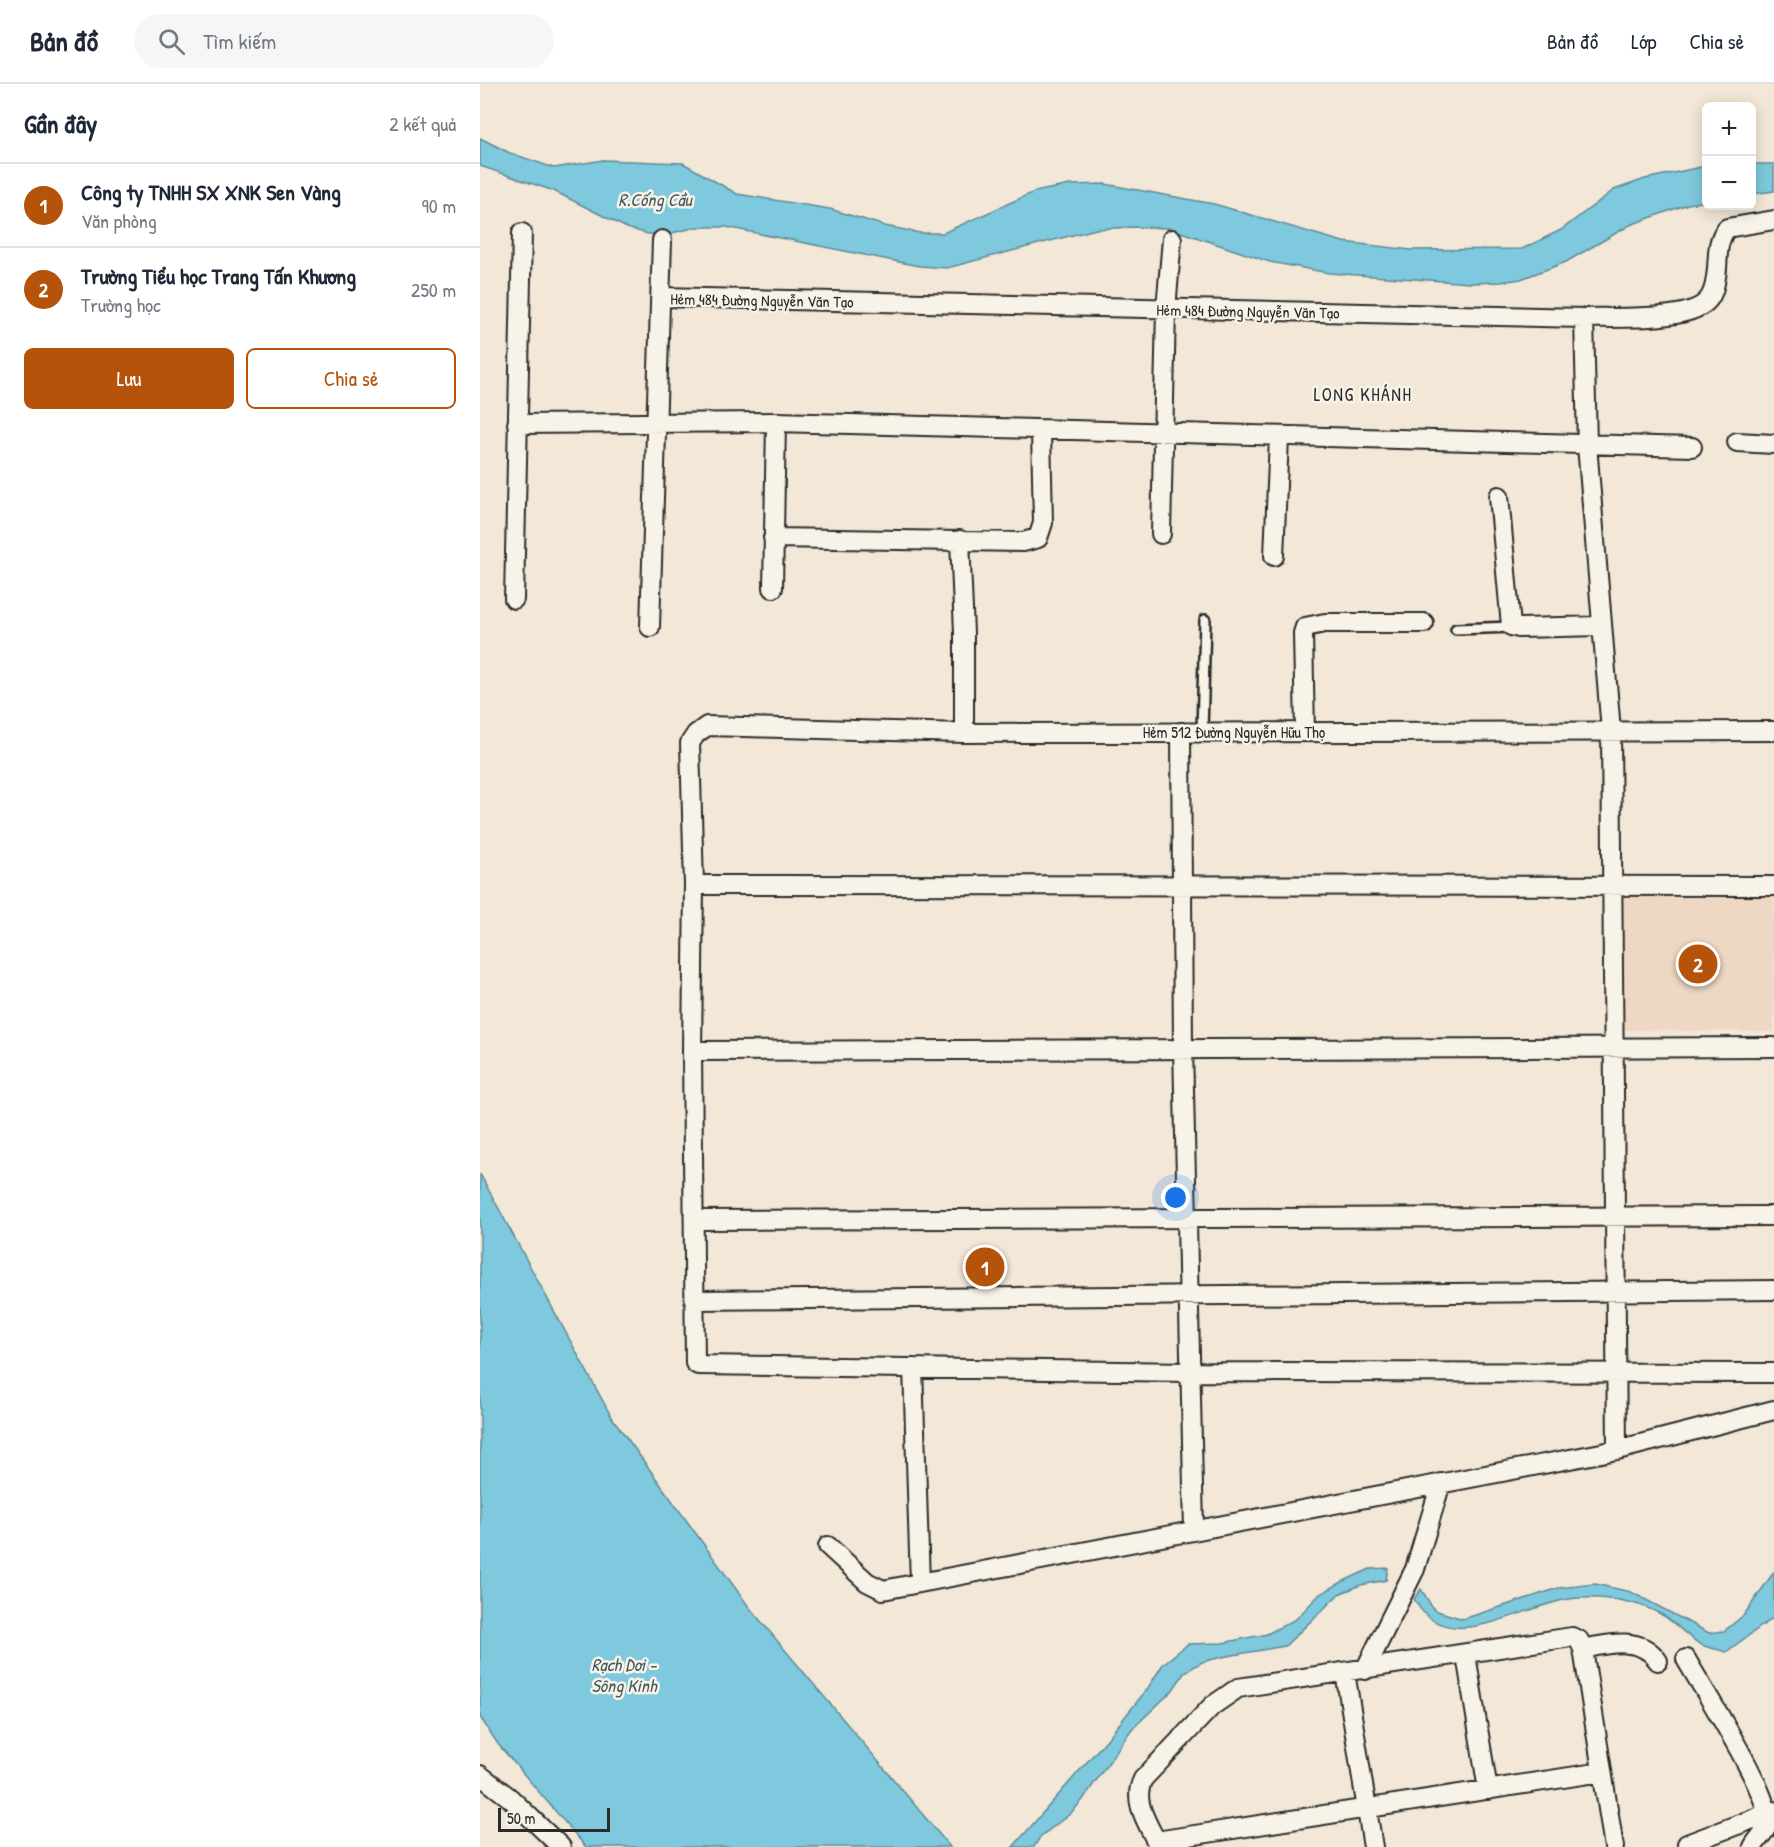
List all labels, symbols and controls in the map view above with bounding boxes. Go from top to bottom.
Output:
search box [134,14,554,68]
text: Bản đồ [30,22,98,60]
icon: search [155,25,188,58]
text: Tìm kiếm [203,26,276,56]
text: Bản đồ [1547,27,1598,56]
text: Lớp [1631,27,1656,56]
text: Chia sẻ [1689,27,1744,56]
map controls [1702,102,1756,210]
button: + [1702,102,1756,156]
text: Gần đây [24,106,97,141]
text: 2 kết quả [389,110,456,137]
button: − [1702,156,1756,210]
text: Công ty TNHH SX XNK Sen Vàng [81,177,341,207]
water label: R.Cống Cầu [618,187,694,212]
text: 1 [40,192,47,219]
text: 90 m [422,192,456,219]
text: Văn phòng [81,207,157,234]
text: Trường Tiểu học Trang Tấn Khương [81,261,356,291]
text: 2 [39,276,48,303]
text: 250 m [411,276,456,303]
street label: Hẻm 484 Đường Nguyễn Văn Tạo [670,287,854,313]
text: Trường học [81,291,161,318]
street label: Hẻm 484 Đường Nguyễn Văn Tạo [1156,298,1340,324]
button: Lưu [24,348,234,409]
button: Chia sẻ [246,348,456,409]
district label: LONG KHÁNH [1314,382,1412,407]
street label: Hẻm 512 Đường Nguyễn Hữu Thọ [1143,721,1326,743]
pin: 2 [1678,942,1718,986]
your location [1161,1183,1190,1212]
pin: 1 [966,1244,1004,1290]
water label: Rạch Dơi - Sông Kinh [591,1652,658,1698]
scale bar [498,1805,610,1832]
text: 50 m [507,1807,536,1829]

